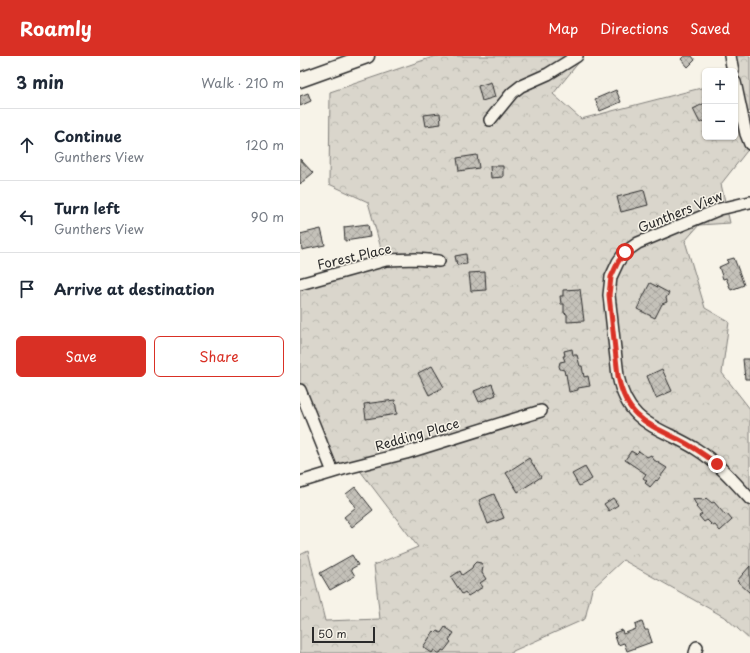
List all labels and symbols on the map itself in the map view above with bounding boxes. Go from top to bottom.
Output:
street label: Gunthers View [635,185,725,237]
street label: Forest Place [315,238,393,274]
route start [616,243,634,261]
street label: Redding Place [373,413,461,455]
route end [708,455,726,473]
scale bar [312,625,375,644]

